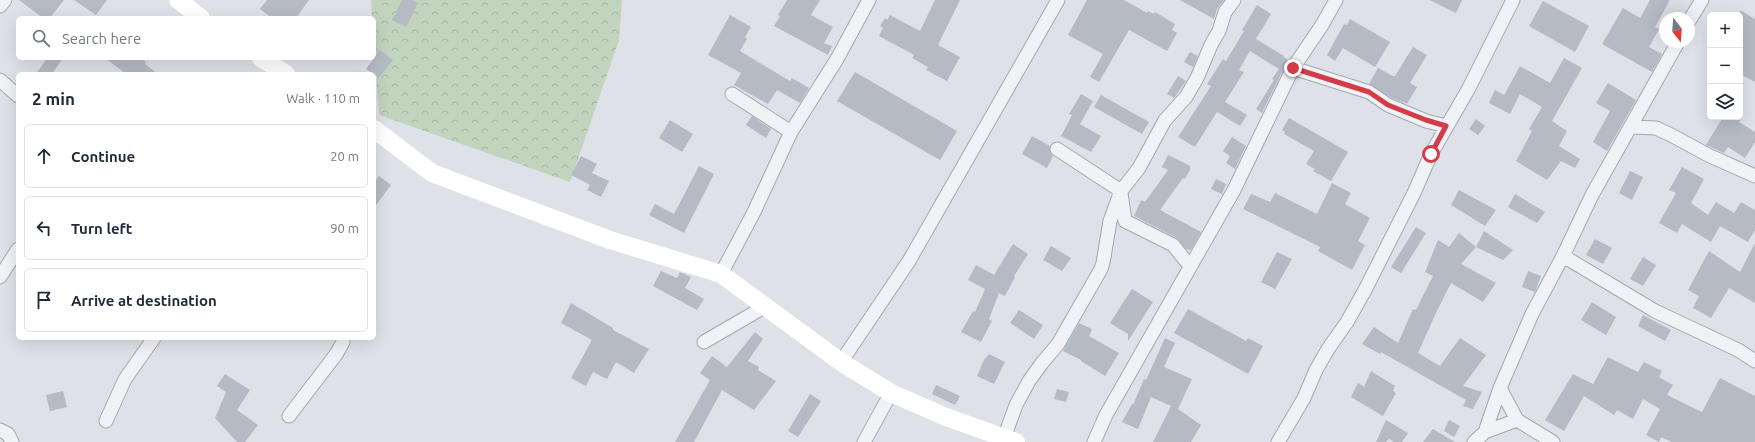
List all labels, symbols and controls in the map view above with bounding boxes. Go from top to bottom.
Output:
north arrow [1659,12,1695,48]
map controls [1707,12,1743,120]
button: + [1707,12,1743,48]
search box [16,16,376,60]
icon: search [30,27,52,49]
text: Search here [62,30,141,47]
button: − [1707,48,1743,84]
route end [1284,59,1302,77]
button: layers [1707,84,1743,120]
text: 2 min [32,89,75,108]
text: Walk · 110 m [286,91,360,105]
icon: ahead [33,145,55,167]
route start [1422,145,1440,163]
text: Continue [71,148,135,165]
text: 20 m [330,149,359,163]
icon: left [33,217,55,239]
text: Turn left [71,220,132,237]
text: 90 m [330,221,359,235]
icon: arrive [33,289,55,311]
text: Arrive at destination [71,292,217,309]

